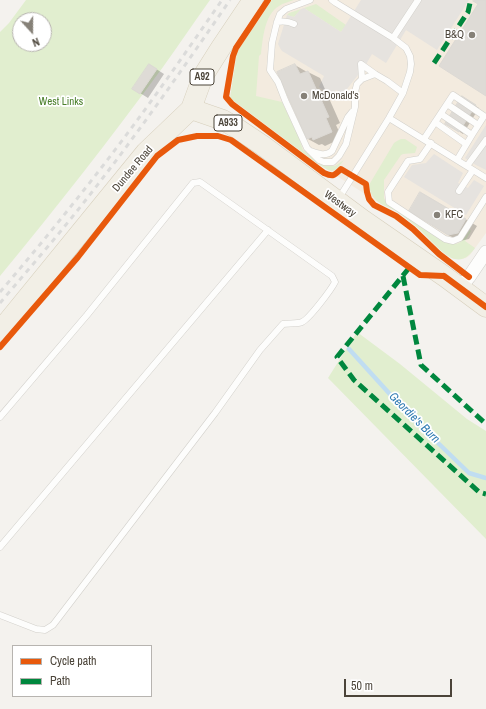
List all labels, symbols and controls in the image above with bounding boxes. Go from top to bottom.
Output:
north arrow [12,12,52,52]
place label: B&Q [445,28,464,42]
marker: B&Q [467,30,477,40]
text: N [30,35,41,50]
road number: A92 [190,69,214,85]
place label: McDonald's [312,89,359,103]
marker: McDonald's [299,91,309,101]
park label: West Links [39,95,83,109]
road number: A933 [214,115,242,131]
street label: Dundee Road [110,143,156,195]
street label: Westway [321,188,359,220]
place label: KFC [445,208,463,222]
marker: KFC [432,210,442,220]
water label: Geordie's Burn [386,390,442,446]
legend [12,645,152,697]
text: Cycle path [50,653,97,669]
scale bar [346,671,454,697]
text: Path [50,673,70,689]
text: 50 m [351,678,373,694]

